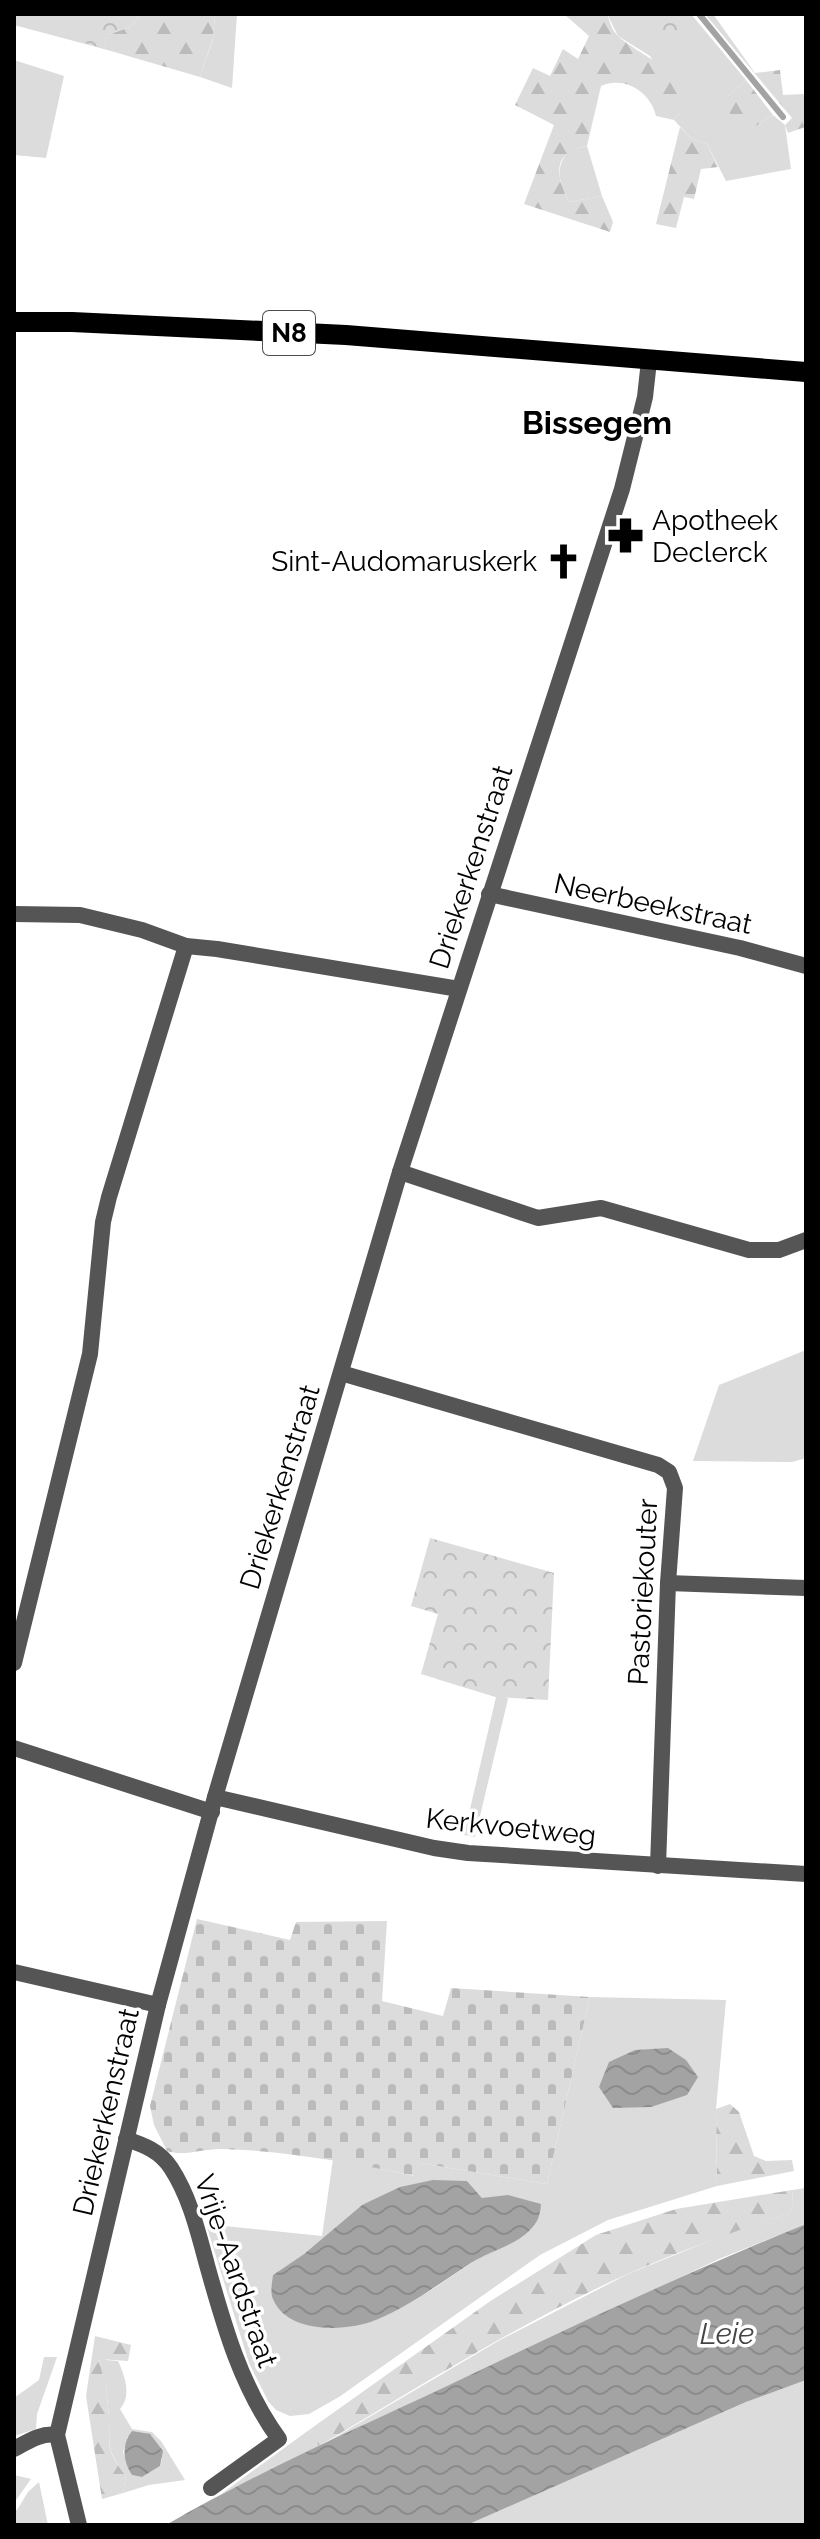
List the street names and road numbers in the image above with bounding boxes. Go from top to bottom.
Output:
road number: N8 [263,311,315,355]
street label: Driekerkenstraat [423,760,520,973]
street label: Neerbeekstraat [551,867,756,941]
street label: Driekerkenstraat [233,1380,327,1593]
street label: Pastoriekouter [622,1498,664,1686]
street label: Kerkvoetweg [424,1802,598,1852]
street label: Driekerkenstraat [66,2004,146,2219]
street label: Vrije-Aardstraat [188,2170,285,2372]

